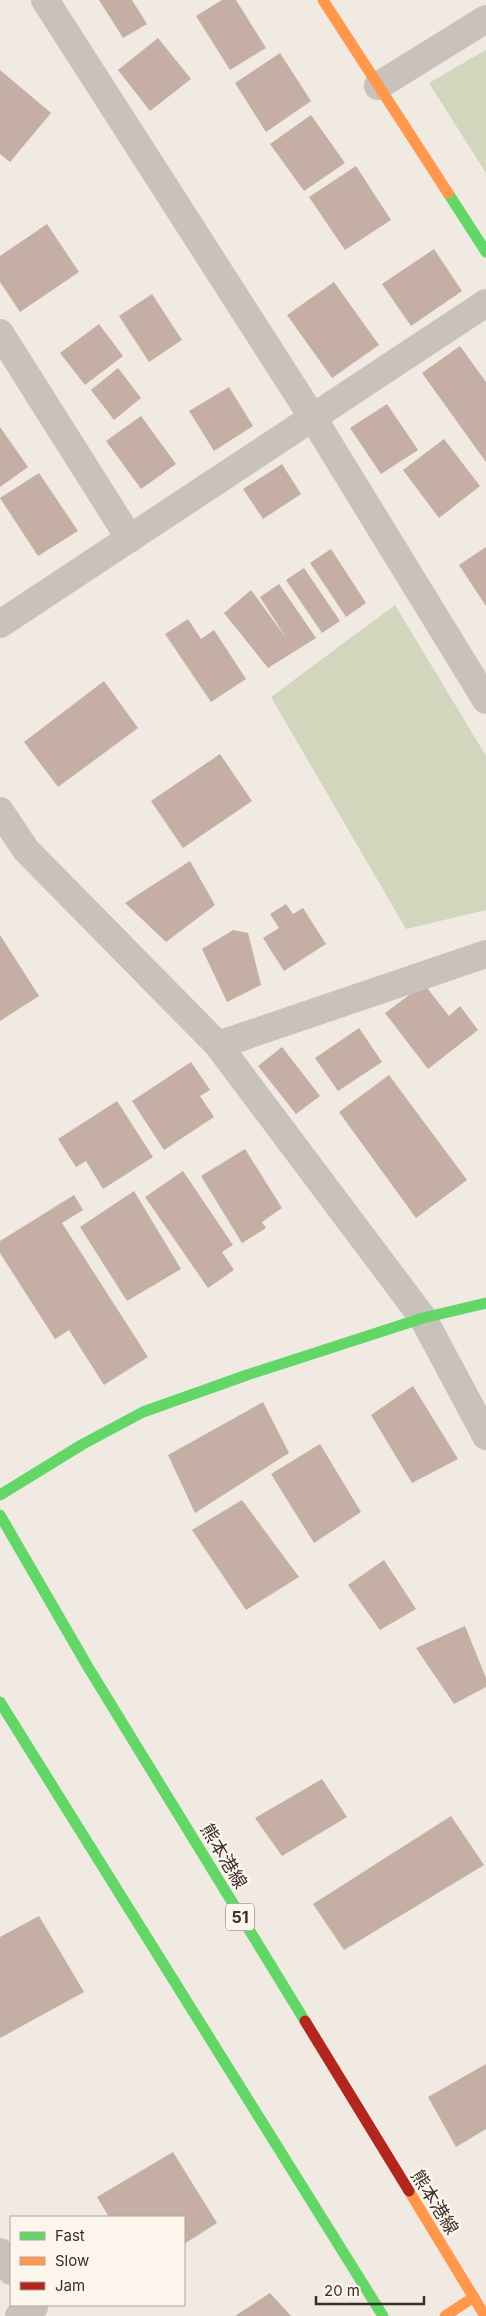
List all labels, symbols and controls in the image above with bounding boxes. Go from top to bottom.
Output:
street label: 熊本港線 [196,1820,252,1892]
road number: 51 [226,1904,254,1930]
street label: 熊本港線 [407,2166,463,2238]
legend [10,2216,185,2306]
text: Fast [55,2226,85,2245]
text: Slow [55,2251,89,2270]
scale bar [316,2274,424,2306]
text: Jam [55,2276,85,2295]
text: 20 m [324,2281,360,2300]

